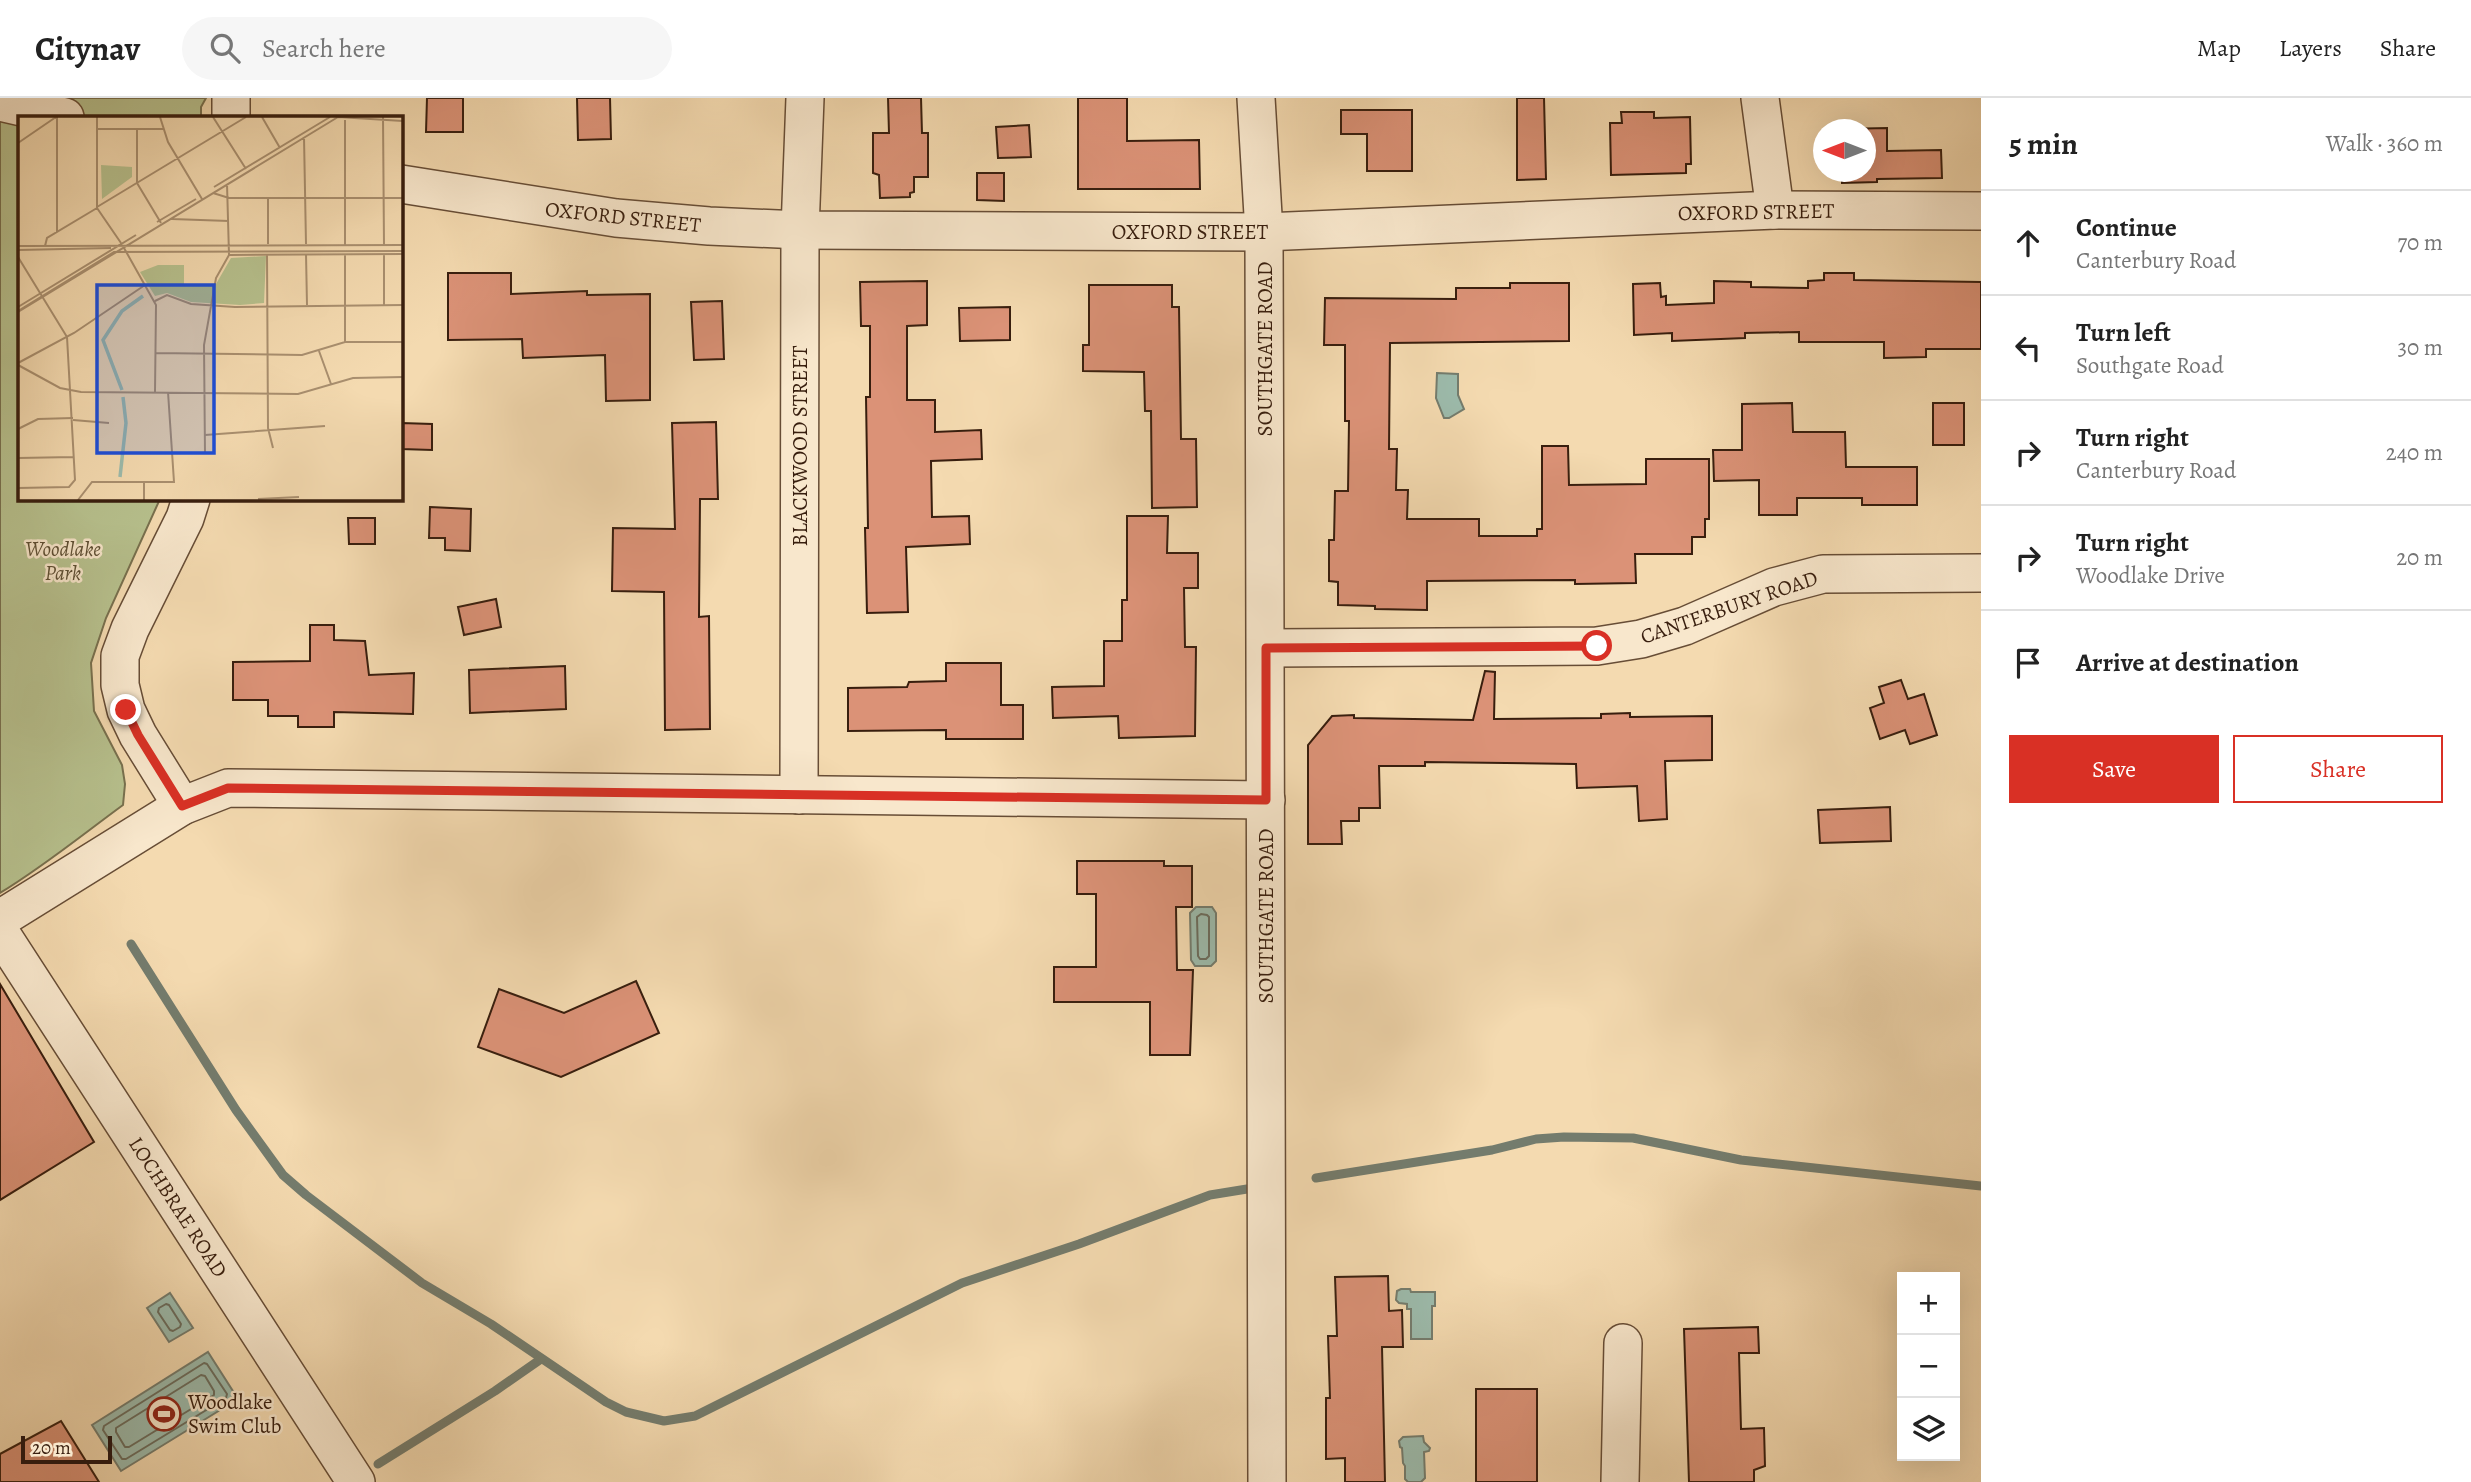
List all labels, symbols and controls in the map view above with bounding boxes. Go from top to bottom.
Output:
search box [182,17,672,80]
text: Citynav [35,26,140,71]
icon: search [206,29,244,67]
text: Search here [262,31,386,66]
text: Map [2197,32,2241,64]
text: Layers [2279,32,2342,64]
text: Share [2380,32,2436,64]
inset map [18,116,402,500]
north arrow [1813,119,1876,182]
text: 5 min [2009,124,2078,164]
text: Walk · 360 m [2326,128,2443,159]
street label: OXFORD STREET [544,195,703,239]
street label: OXFORD STREET [1678,197,1835,227]
text: Continue [2076,210,2177,245]
street label: OXFORD STREET [1112,218,1269,246]
icon: ahead [2009,224,2047,262]
text: 70 m [2397,227,2443,258]
text: Canterbury Road [2076,245,2236,276]
street label: SOUTHGATE ROAD [1251,261,1279,437]
text: Turn left [2076,315,2171,350]
icon: left [2009,329,2047,367]
text: 30 m [2397,332,2443,363]
street label: BLACKWOOD STREET [786,345,814,546]
text: Southgate Road [2076,350,2224,381]
text: Turn right [2076,420,2189,455]
icon: right [2009,434,2047,472]
text: 240 m [2386,437,2443,468]
text: Canterbury Road [2076,455,2236,486]
text: Turn right [2076,525,2189,560]
park label: Woodlake Park [25,535,101,587]
icon: right [2009,539,2047,577]
text: 20 m [2396,542,2443,573]
text: Woodlake Drive [2076,560,2225,591]
street label: CANTERBURY ROAD [1637,564,1821,650]
route start [1581,630,1612,661]
icon: arrive [2009,644,2047,682]
text: Arrive at destination [2076,645,2299,680]
route end [110,694,141,725]
button: Save [2009,735,2219,803]
button: Share [2233,735,2443,803]
street label: SOUTHGATE ROAD [1252,828,1280,1004]
street label: LOCHBRAE ROAD [122,1131,234,1283]
map controls [1897,1272,1960,1461]
button: + [1897,1272,1960,1335]
button: − [1897,1335,1960,1398]
place label: Woodlake Swim Club [187,1388,281,1440]
sports icon: Woodlake Swim Club [145,1395,183,1433]
button: layers [1897,1398,1960,1461]
scale bar [21,1433,112,1465]
text: 20 m [32,1435,71,1461]

